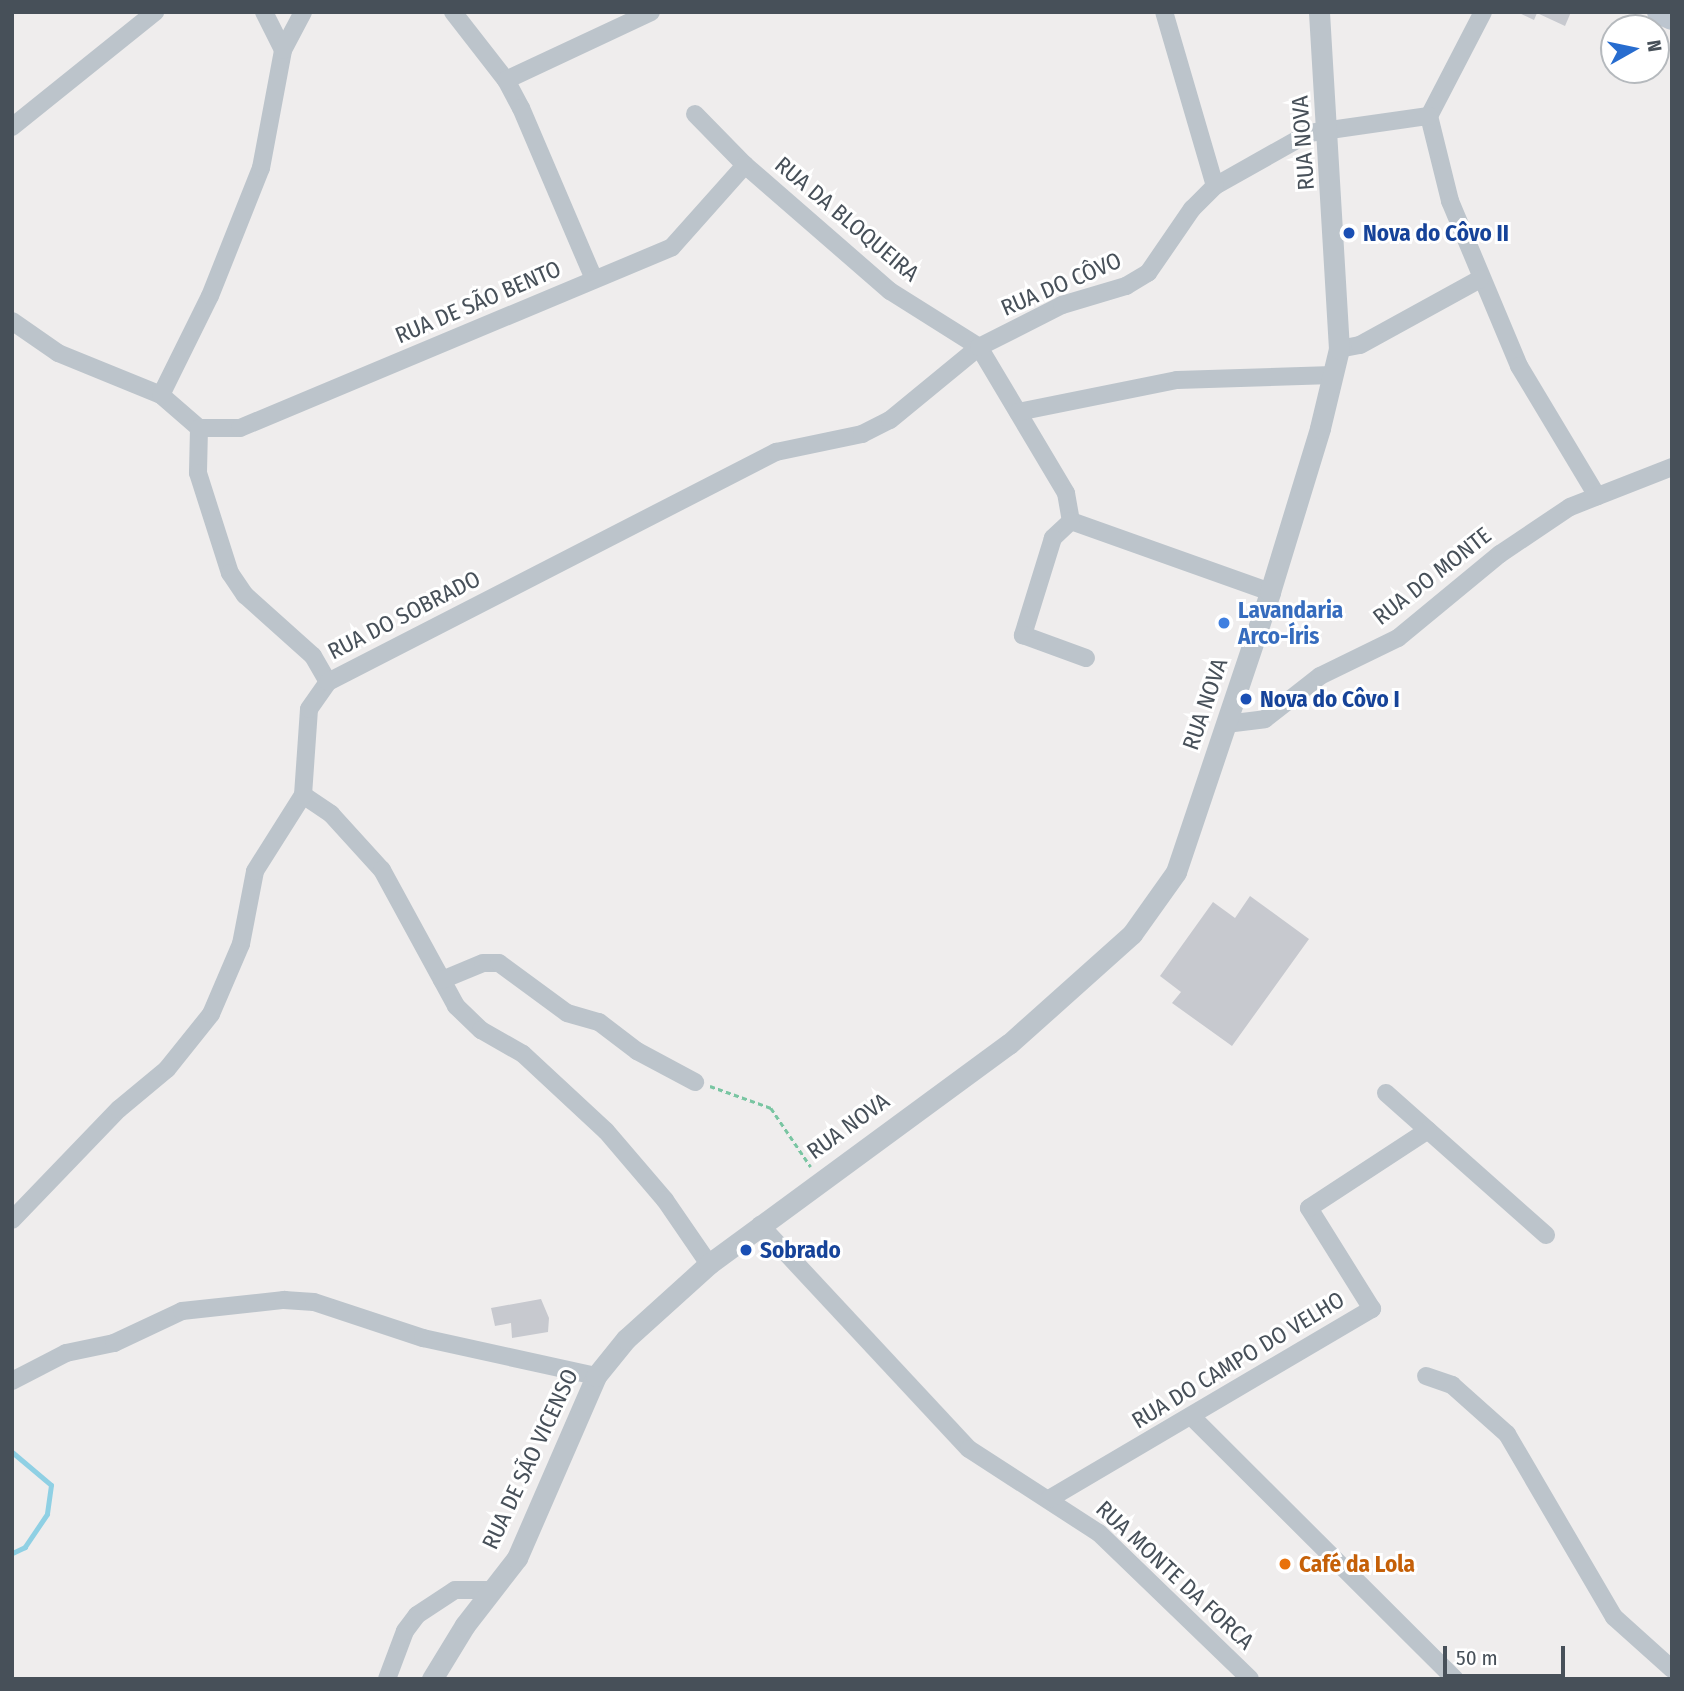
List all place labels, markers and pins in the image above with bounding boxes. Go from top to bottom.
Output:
place label: Nova do Côvo II [1363,219,1509,247]
marker: Nova do Côvo II [1341,225,1357,241]
place label: Lavandaria Arco-Íris [1238,596,1343,650]
marker: Lavandaria Arco-Íris [1216,615,1232,631]
place label: Nova do Côvo I [1260,685,1400,713]
marker: Nova do Côvo I [1238,691,1254,707]
place label: Sobrado [760,1236,841,1264]
marker: Sobrado [738,1242,754,1258]
place label: Café da Lola [1299,1550,1415,1578]
marker: Café da Lola [1277,1556,1293,1572]

